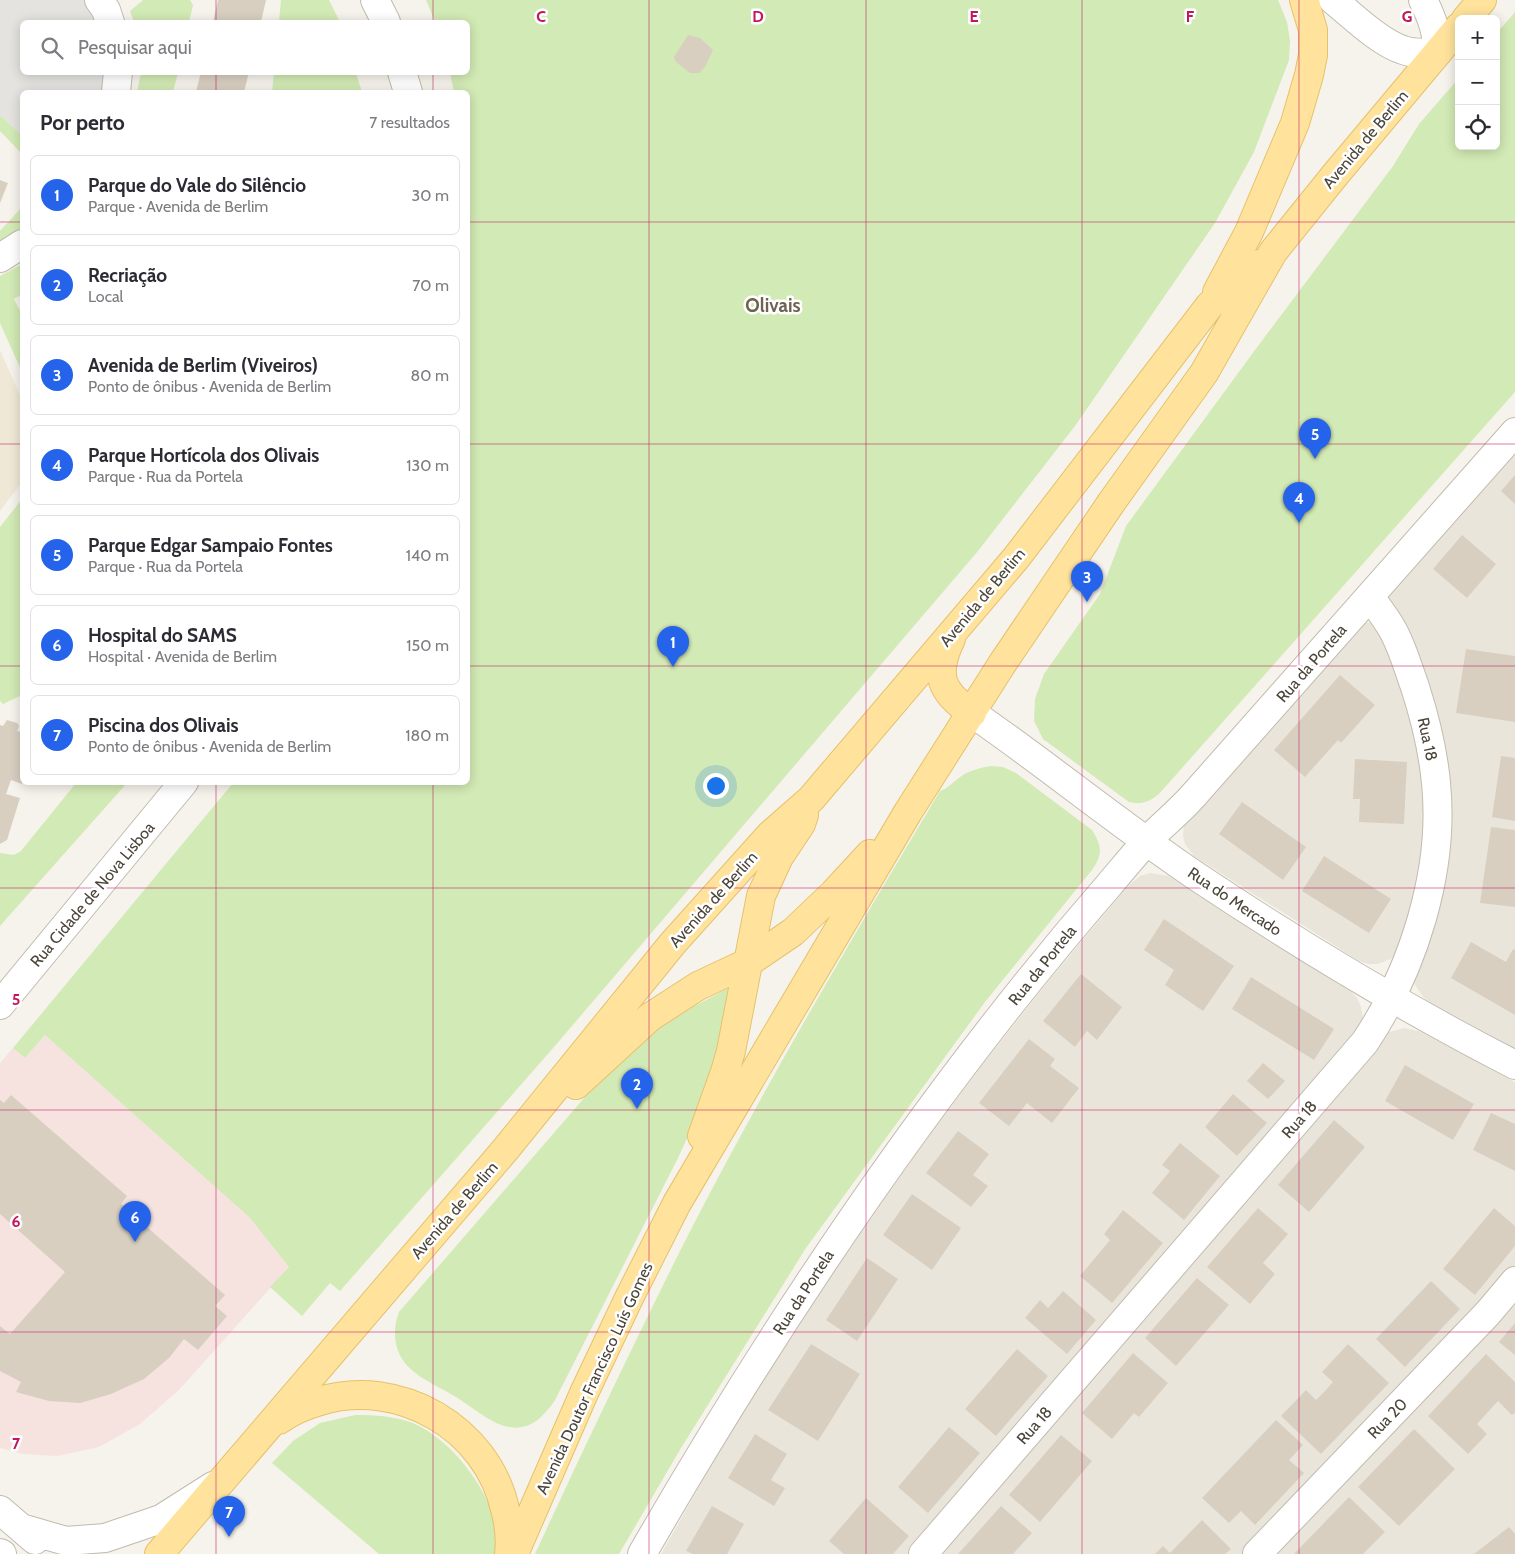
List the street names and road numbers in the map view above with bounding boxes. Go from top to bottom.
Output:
street label: Avenida de Berlim [1319,86,1412,192]
street label: Avenida de Berlim [936,544,1029,650]
street label: Rua da Portela [1272,620,1351,706]
street label: Rua 18 [1414,716,1441,763]
street label: Rua Cidade de Nova Lisboa [26,818,159,970]
street label: Avenida de Berlim [665,848,761,951]
street label: Rua do Mercado [1184,863,1285,940]
street label: Rua da Portela [1004,921,1081,1009]
street label: Rua 18 [1278,1096,1321,1142]
street label: Avenida de Berlim [407,1158,502,1263]
street label: Rua da Portela [769,1246,838,1338]
street label: Avenida Doutor Francisco Luís Gomes [532,1259,657,1497]
street label: Rua 20 [1364,1394,1411,1442]
street label: Rua 18 [1013,1402,1056,1448]

